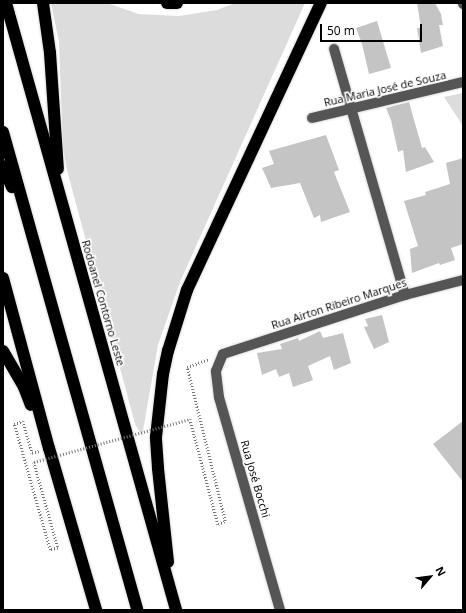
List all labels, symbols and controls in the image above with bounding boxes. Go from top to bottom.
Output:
scale bar [322,16,424,42]
text: 50 m [327,22,355,39]
street label: Rua Maria José de Souza [323,69,447,109]
street label: Rodoanel Contorno Leste [79,239,127,367]
street label: Rua Airton Ribeiro Marques [270,276,408,332]
street label: Rua José Bocchi [238,439,272,519]
north arrow [410,557,450,597]
text: N [432,564,450,579]

